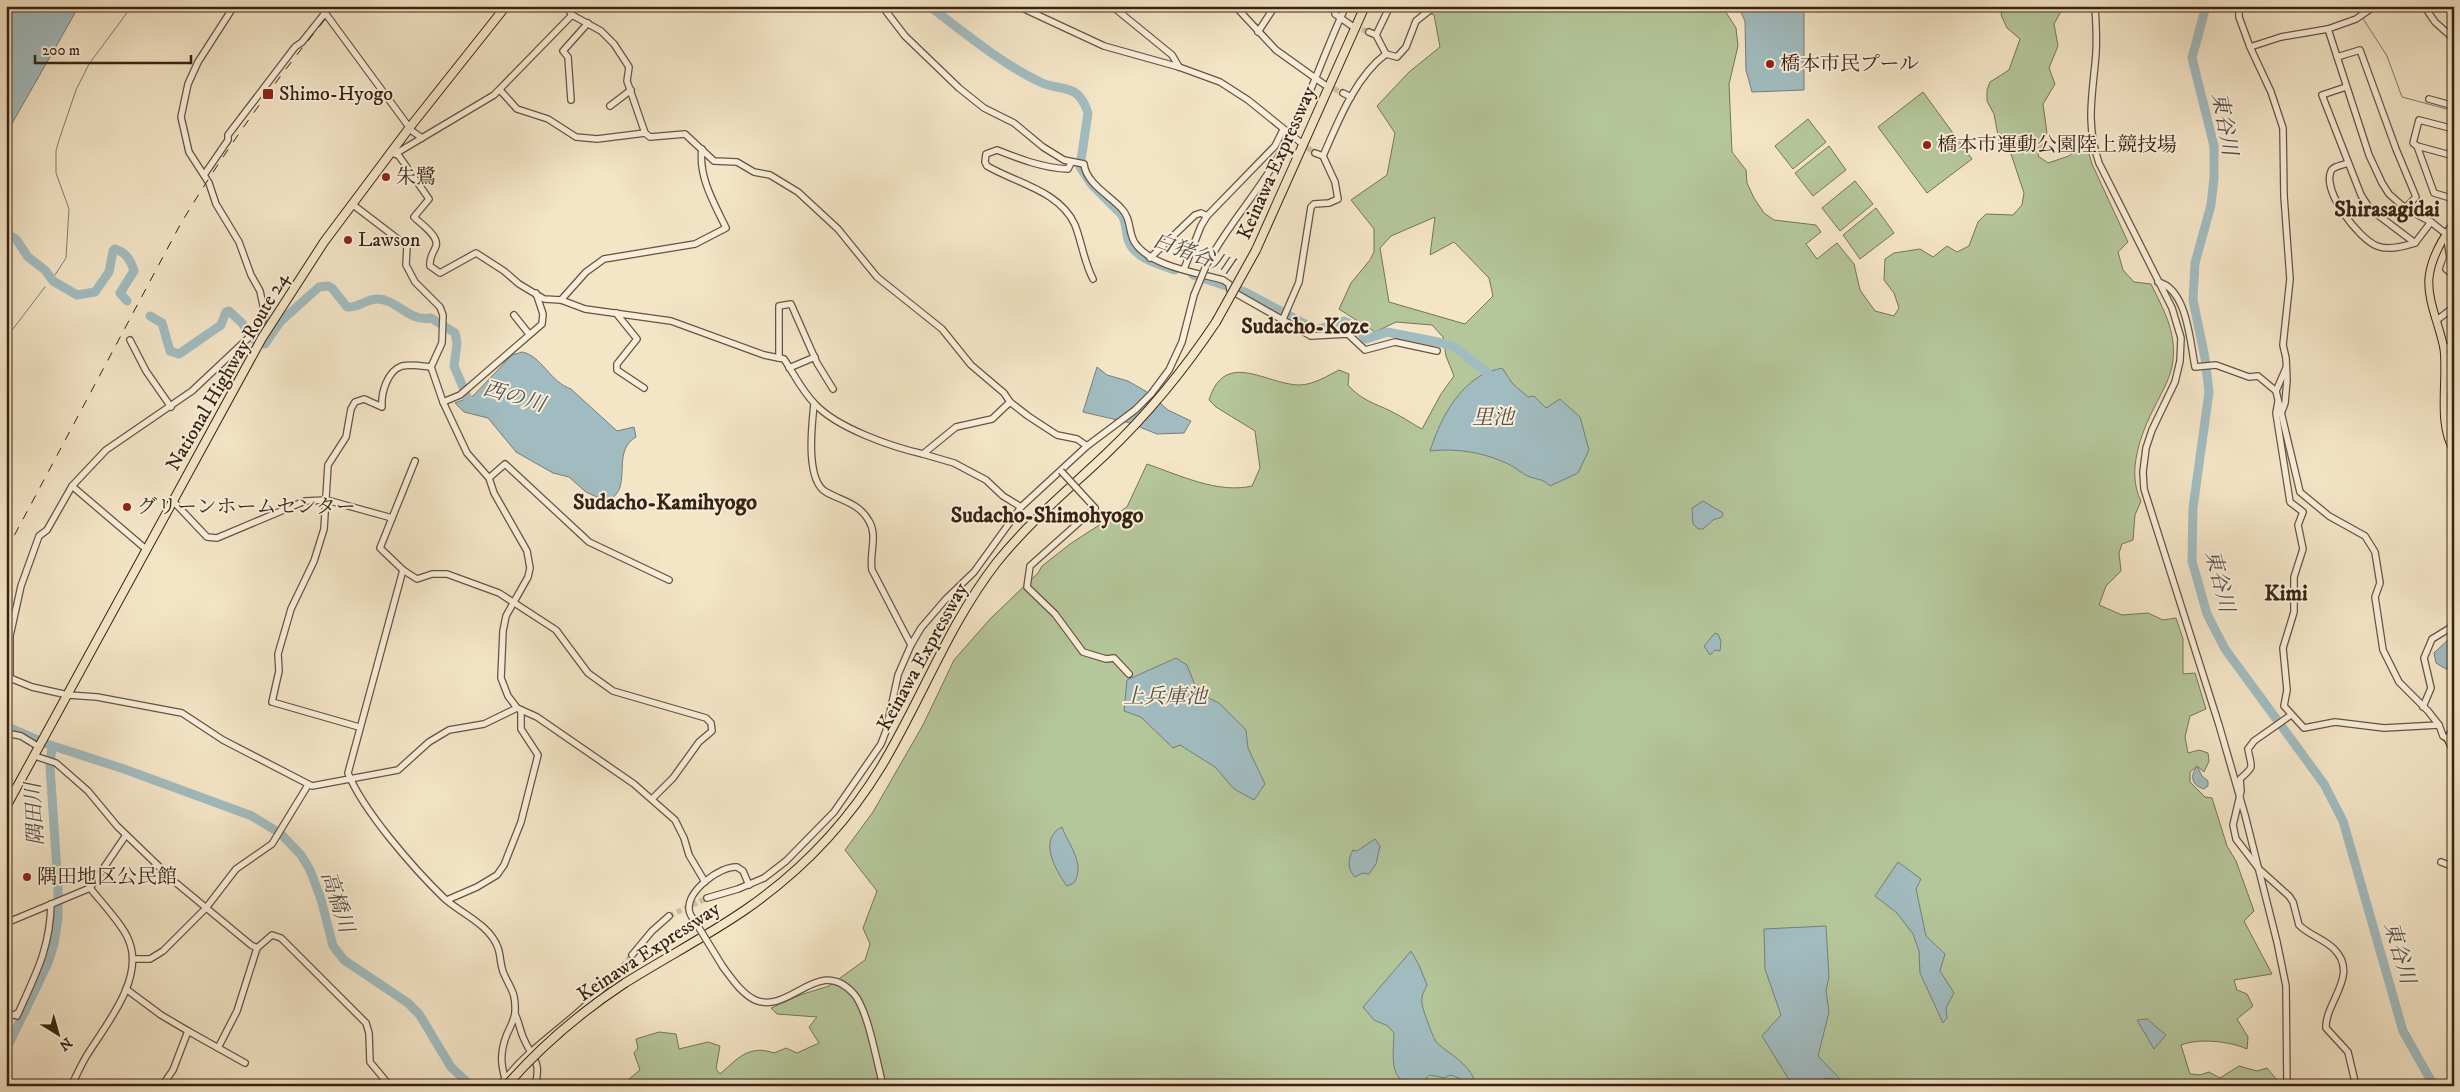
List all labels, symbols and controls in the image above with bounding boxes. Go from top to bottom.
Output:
scale bar [35,32,191,64]
text: 200 m [42,41,80,60]
place label: 橋本市民プール [1780,52,1919,77]
marker: 橋本市民プール [1764,58,1776,70]
place label: Shimo-Hyogo [279,82,393,107]
street label: Keinawa Expressway [1232,82,1322,244]
marker: Shimo-Hyogo [261,87,275,101]
water label: 東谷川 [2206,91,2243,159]
place label: 橋本市運動公園陸上競技場 [1937,133,2177,158]
marker: 橋本市運動公園陸上競技場 [1921,139,1933,151]
place label: 朱鷺 [396,165,436,190]
marker: 朱鷺 [380,171,392,183]
district label: Shirasagidai [2334,196,2440,223]
water label: 白猪谷川 [1149,227,1239,281]
place label: Lawson [358,228,421,253]
marker: Lawson [342,234,354,246]
street label: National Highway Route 24 [161,268,295,476]
district label: Sudacho-Koze [1241,313,1369,340]
water label: 西の川 [480,376,550,419]
water label: 里池 [1472,405,1516,431]
district label: Sudacho-Kamihyogo [573,489,757,516]
place label: グリーンホームセンター [137,495,356,520]
marker: グリーンホームセンター [121,501,133,513]
district label: Sudacho-Shimohyogo [951,502,1144,529]
water label: 東谷川 [2199,547,2240,617]
street label: Keinawa Expressway [872,578,974,735]
district label: Kimi [2264,580,2308,607]
water label: 上兵庫池 [1123,684,1209,710]
water label: 隅田川 [20,780,50,846]
place label: 隅田地区公民館 [37,865,177,890]
water label: 高橋川 [315,868,360,938]
marker: 隅田地区公民館 [21,871,33,883]
street label: Keinawa Expressway [573,896,726,1008]
water label: 東谷川 [2378,919,2421,989]
north arrow [32,1010,82,1060]
text: N [55,1033,75,1055]

